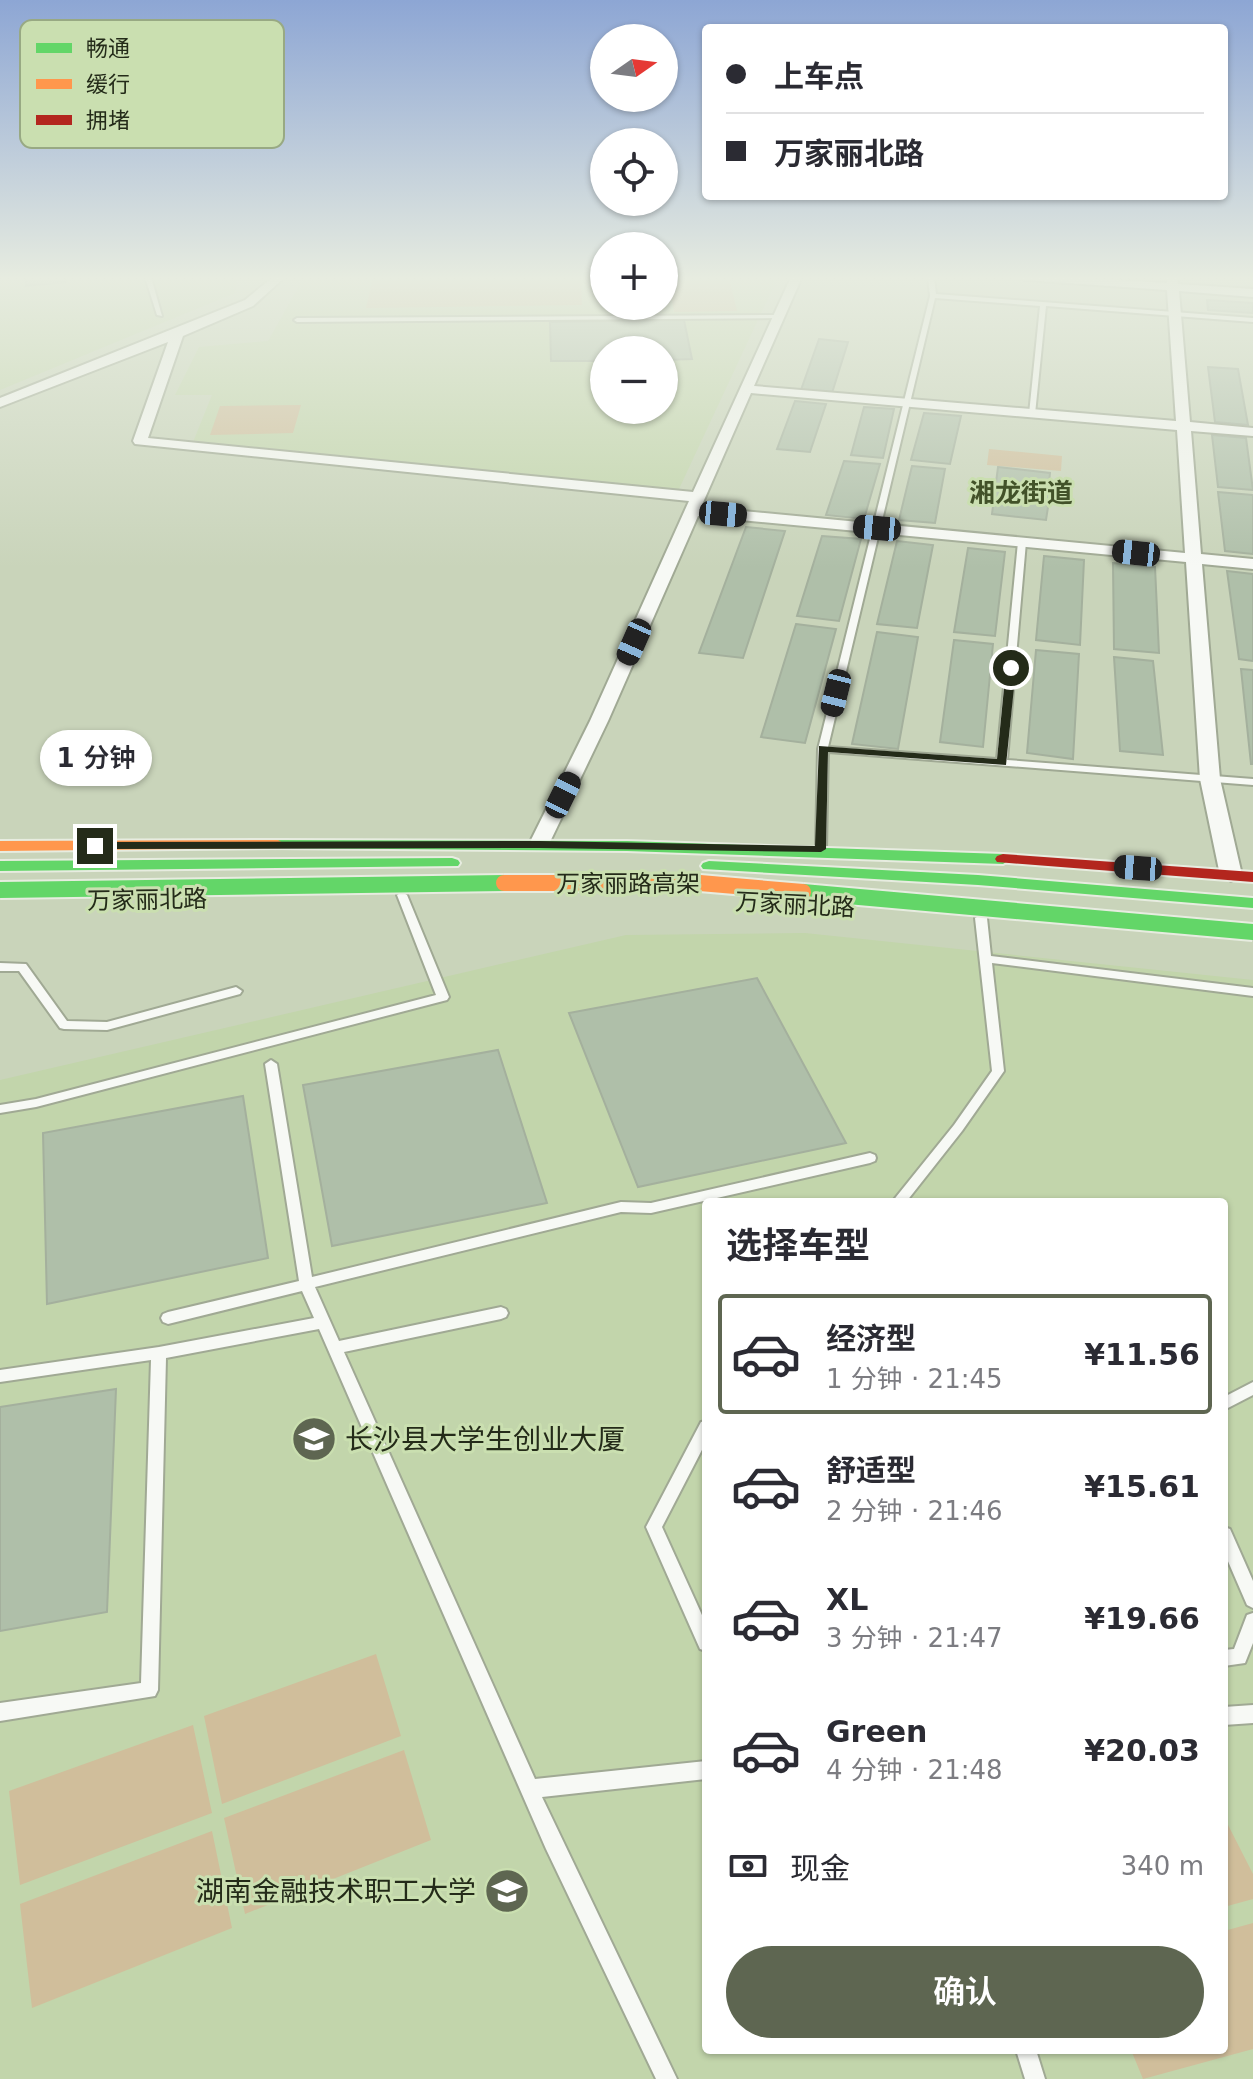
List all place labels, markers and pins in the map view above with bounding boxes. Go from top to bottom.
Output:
school or university icon: 长沙县大学生创业大厦 [290,1415,338,1463]
place label: 长沙县大学生创业大厦 [345,1423,625,1456]
school or university icon: 湖南金融技术职工大学 [483,1867,531,1915]
place label: 湖南金融技术职工大学 [196,1875,476,1908]

